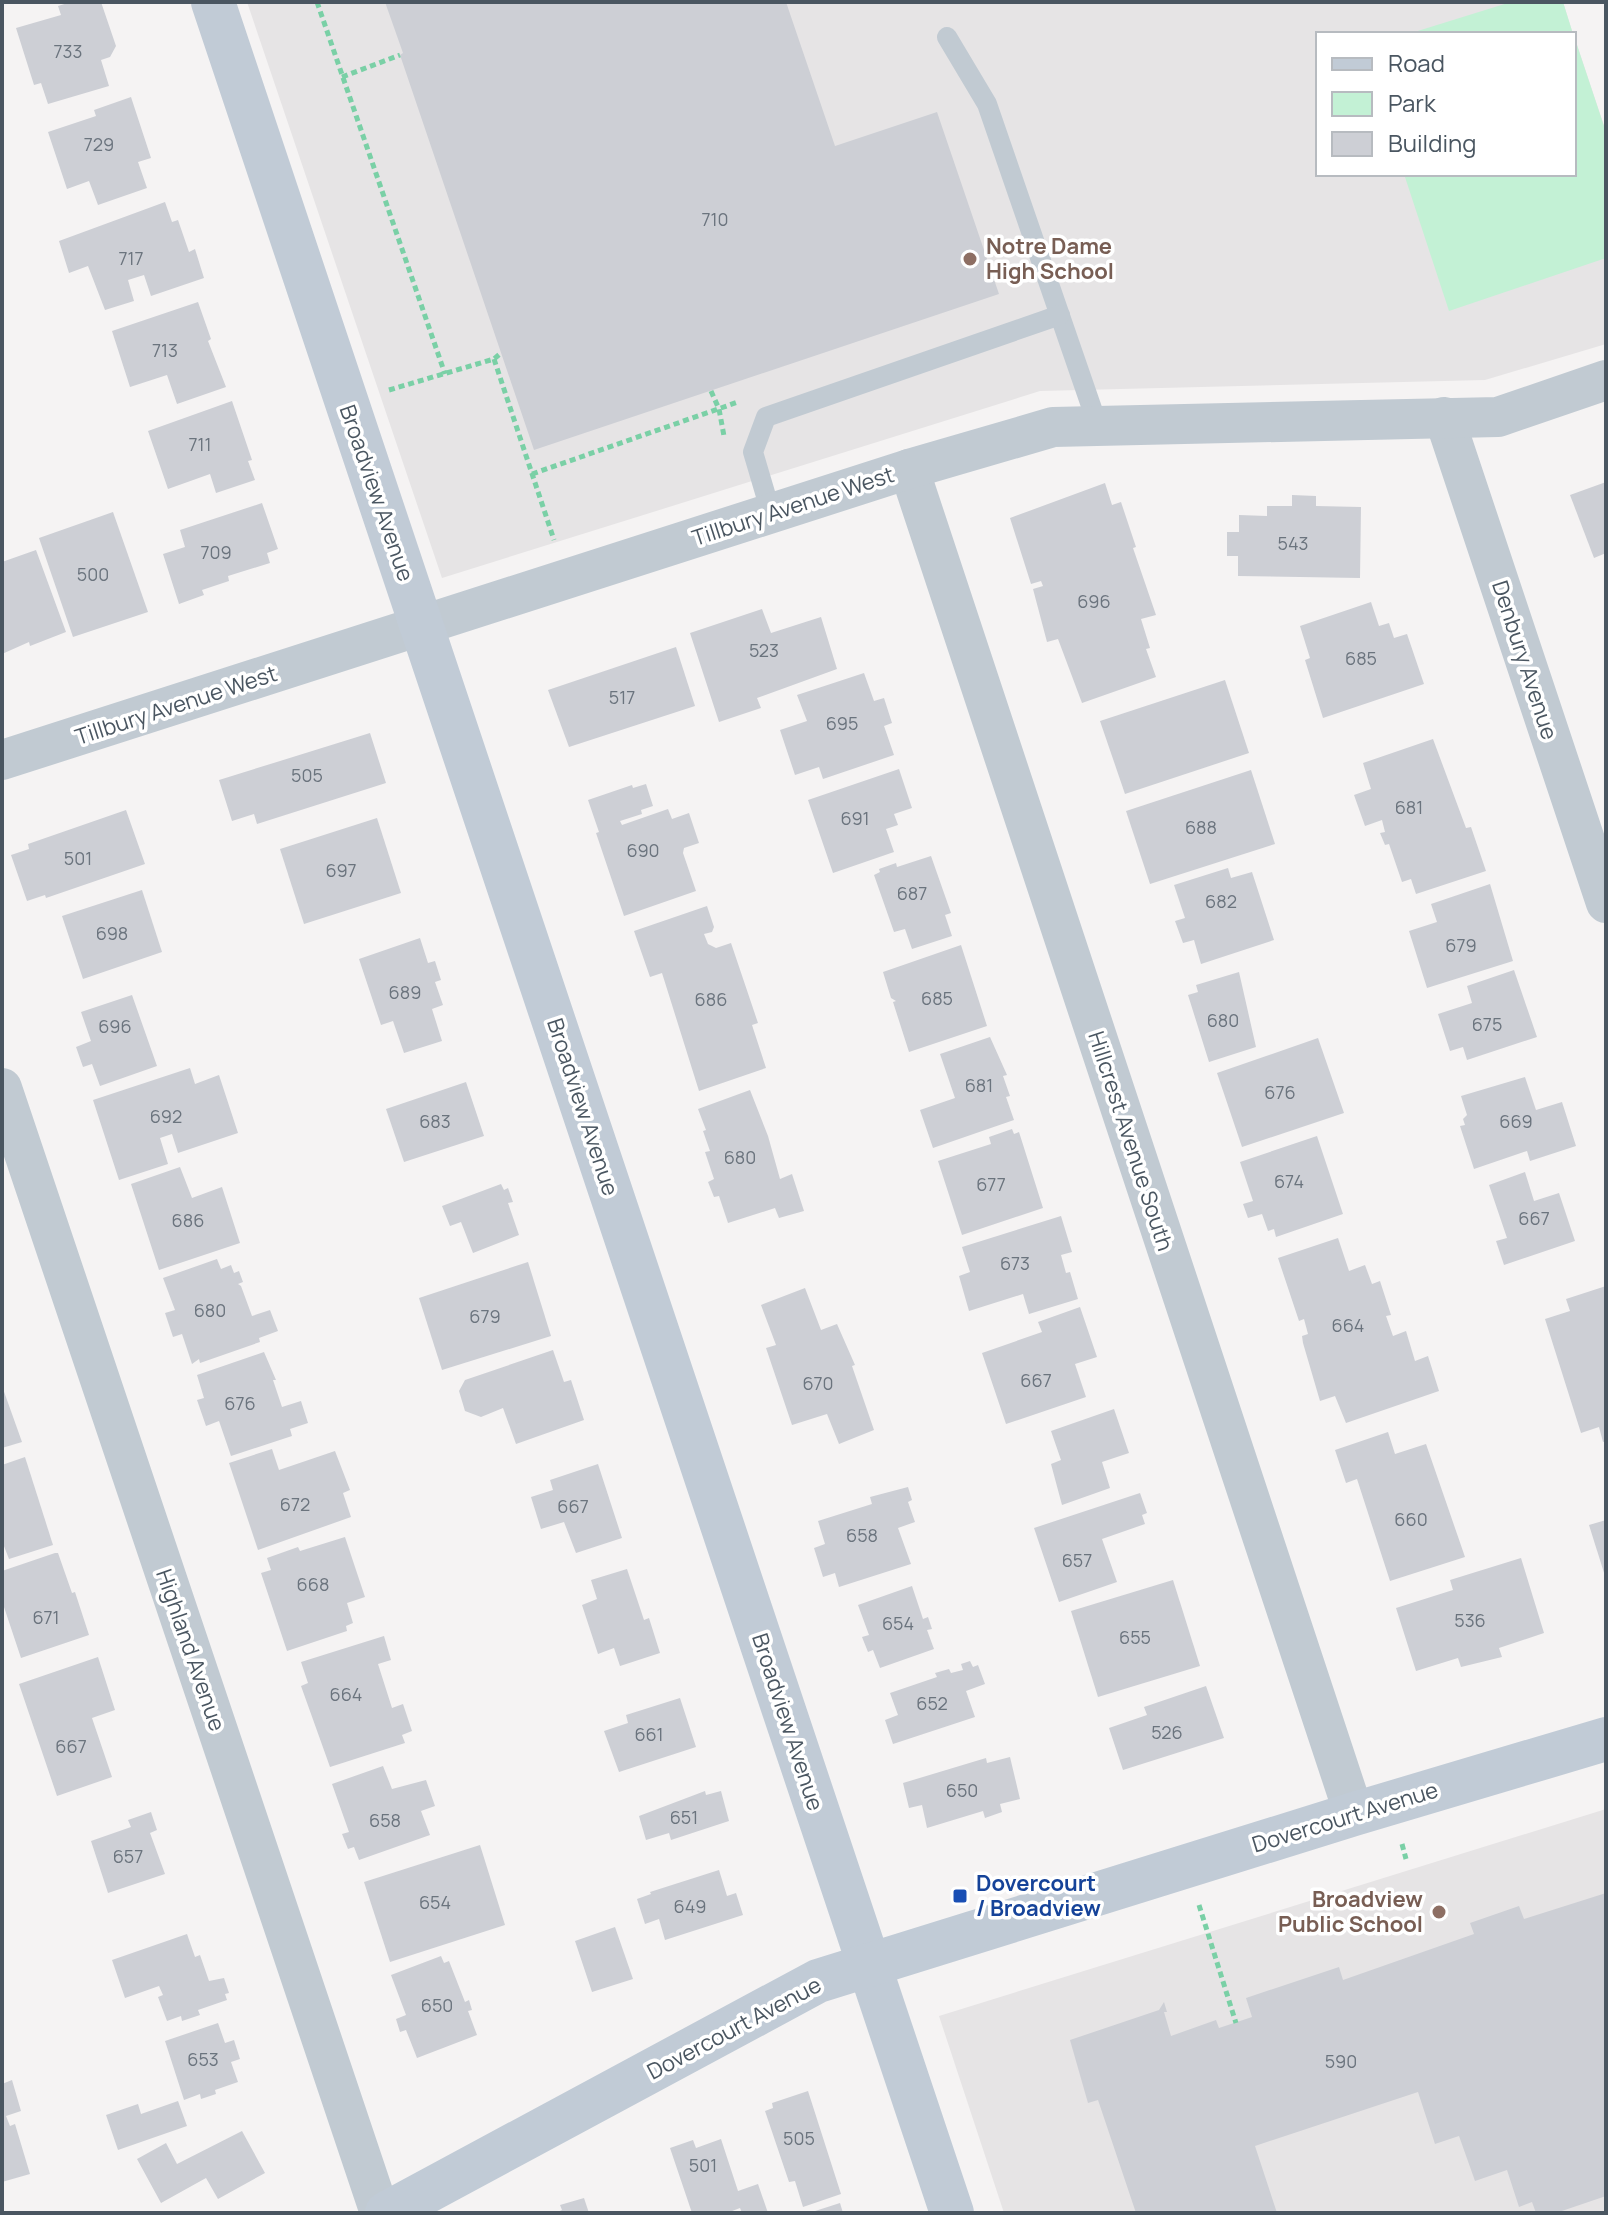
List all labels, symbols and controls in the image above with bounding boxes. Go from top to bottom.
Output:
legend [1316,32,1576,176]
house number: 733 [54,39,82,63]
text: Road [1388,46,1445,79]
text: Park [1388,86,1437,119]
text: Building [1388,126,1476,159]
house number: 729 [84,132,114,156]
house number: 710 [701,207,729,231]
place label: Notre Dame High School [986,231,1114,286]
house number: 717 [118,246,144,270]
marker: Notre Dame High School [961,250,979,268]
house number: 713 [152,338,178,362]
street label: Broadview Avenue [333,401,421,585]
house number: 711 [188,432,212,456]
street label: Tillbury Avenue West [688,459,898,553]
house number: 543 [1278,531,1308,555]
house number: 709 [200,540,232,564]
house number: 500 [77,562,109,586]
street label: Denbury Avenue [1485,577,1565,743]
house number: 696 [1077,589,1111,613]
house number: 523 [749,638,779,662]
house number: 685 [1345,646,1377,670]
street label: Tillbury Avenue West [71,658,281,752]
house number: 517 [609,685,635,709]
house number: 695 [826,711,858,735]
house number: 505 [291,763,323,787]
house number: 681 [1395,795,1423,819]
house number: 691 [840,806,870,830]
house number: 688 [1185,815,1217,839]
house number: 690 [626,838,660,862]
house number: 501 [64,846,92,870]
house number: 697 [326,858,356,882]
house number: 687 [897,881,927,905]
house number: 682 [1205,889,1237,913]
house number: 698 [96,921,128,945]
house number: 679 [1445,933,1477,957]
house number: 689 [389,980,421,1004]
house number: 685 [921,986,953,1010]
house number: 686 [695,987,727,1011]
house number: 680 [1207,1008,1239,1032]
house number: 675 [1472,1012,1502,1036]
house number: 696 [98,1014,132,1038]
street label: Broadview Avenue [540,1014,626,1200]
street label: Hillcrest Avenue South [1081,1027,1181,1255]
house number: 681 [965,1073,993,1097]
house number: 676 [1264,1080,1296,1104]
house number: 692 [150,1104,182,1128]
house number: 683 [419,1109,451,1133]
house number: 669 [1499,1109,1533,1133]
house number: 680 [724,1145,756,1169]
house number: 674 [1274,1169,1304,1193]
house number: 677 [976,1172,1006,1196]
house number: 667 [1518,1206,1550,1230]
house number: 686 [172,1208,204,1232]
house number: 673 [1000,1251,1030,1275]
house number: 680 [194,1298,226,1322]
house number: 679 [469,1304,501,1328]
house number: 664 [1332,1313,1364,1337]
house number: 667 [1020,1368,1052,1392]
house number: 670 [802,1371,834,1395]
house number: 676 [224,1391,256,1415]
house number: 672 [280,1492,310,1516]
house number: 667 [557,1494,589,1518]
house number: 660 [1394,1507,1428,1531]
house number: 658 [846,1523,878,1547]
house number: 657 [1062,1548,1092,1572]
street label: Highland Avenue [149,1565,233,1735]
house number: 668 [297,1572,329,1596]
house number: 671 [32,1605,60,1629]
house number: 536 [1454,1608,1486,1632]
house number: 654 [882,1611,914,1635]
house number: 655 [1119,1625,1151,1649]
street label: Broadview Avenue [745,1629,831,1815]
house number: 664 [330,1682,362,1706]
house number: 652 [916,1691,948,1715]
house number: 526 [1151,1720,1183,1744]
house number: 661 [634,1722,664,1746]
house number: 667 [55,1734,87,1758]
street label: Dovercourt Avenue [1248,1774,1442,1860]
house number: 650 [946,1778,978,1802]
house number: 651 [670,1805,698,1829]
house number: 658 [369,1808,401,1832]
house number: 657 [113,1844,143,1868]
place label: Dovercourt / Broadview [976,1868,1101,1923]
place label: Broadview Public School [1278,1884,1423,1939]
marker: Dovercourt / Broadview [951,1887,969,1905]
house number: 654 [419,1890,451,1914]
house number: 649 [674,1894,706,1918]
marker: Broadview Public School [1430,1903,1448,1921]
street label: Dovercourt Avenue [642,1969,826,2087]
house number: 650 [421,1993,453,2017]
house number: 653 [187,2047,219,2071]
house number: 590 [1325,2049,1357,2073]
house number: 505 [783,2126,815,2150]
house number: 501 [689,2153,717,2177]

